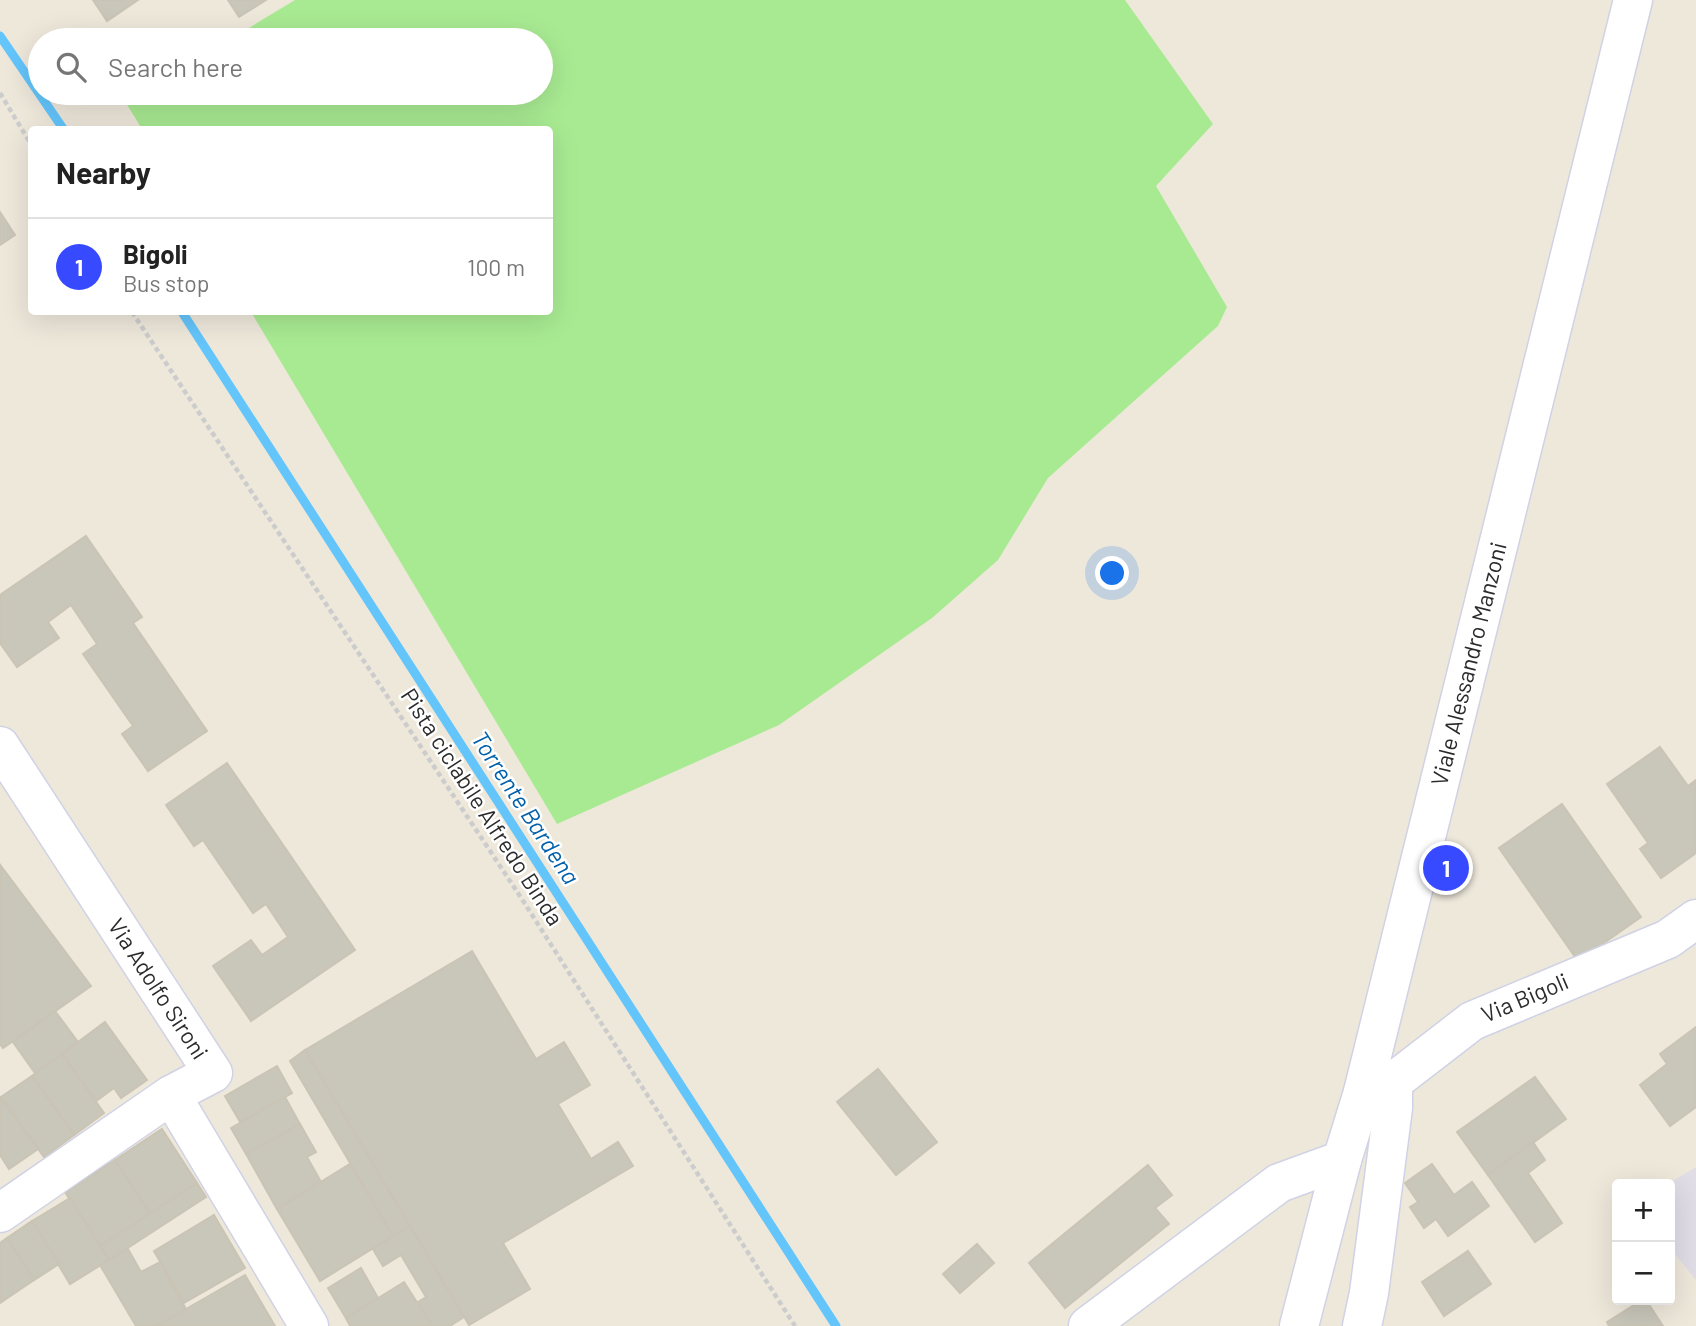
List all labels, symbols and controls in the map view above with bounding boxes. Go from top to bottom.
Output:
search box [28,28,553,105]
icon: search [52,48,90,86]
text: Search here [108,51,243,82]
text: Nearby [56,154,151,190]
text: Bigoli [123,238,188,269]
text: 1 [75,253,83,281]
text: 100 m [467,253,525,281]
text: Bus stop [123,269,209,297]
street label: Viale Alessandro Manzoni [1424,539,1512,788]
your location [1095,556,1129,590]
street label: Pista ciclabile Alfredo Binda [396,683,570,930]
water label: Torrente Bardena [466,725,587,889]
pin: 1 [1423,842,1469,894]
street label: Via Adolfo Sironi [103,913,215,1064]
street label: Via Bigoli [1477,966,1572,1028]
map controls [1612,1179,1675,1305]
button: + [1612,1179,1675,1242]
button: − [1612,1242,1675,1305]

